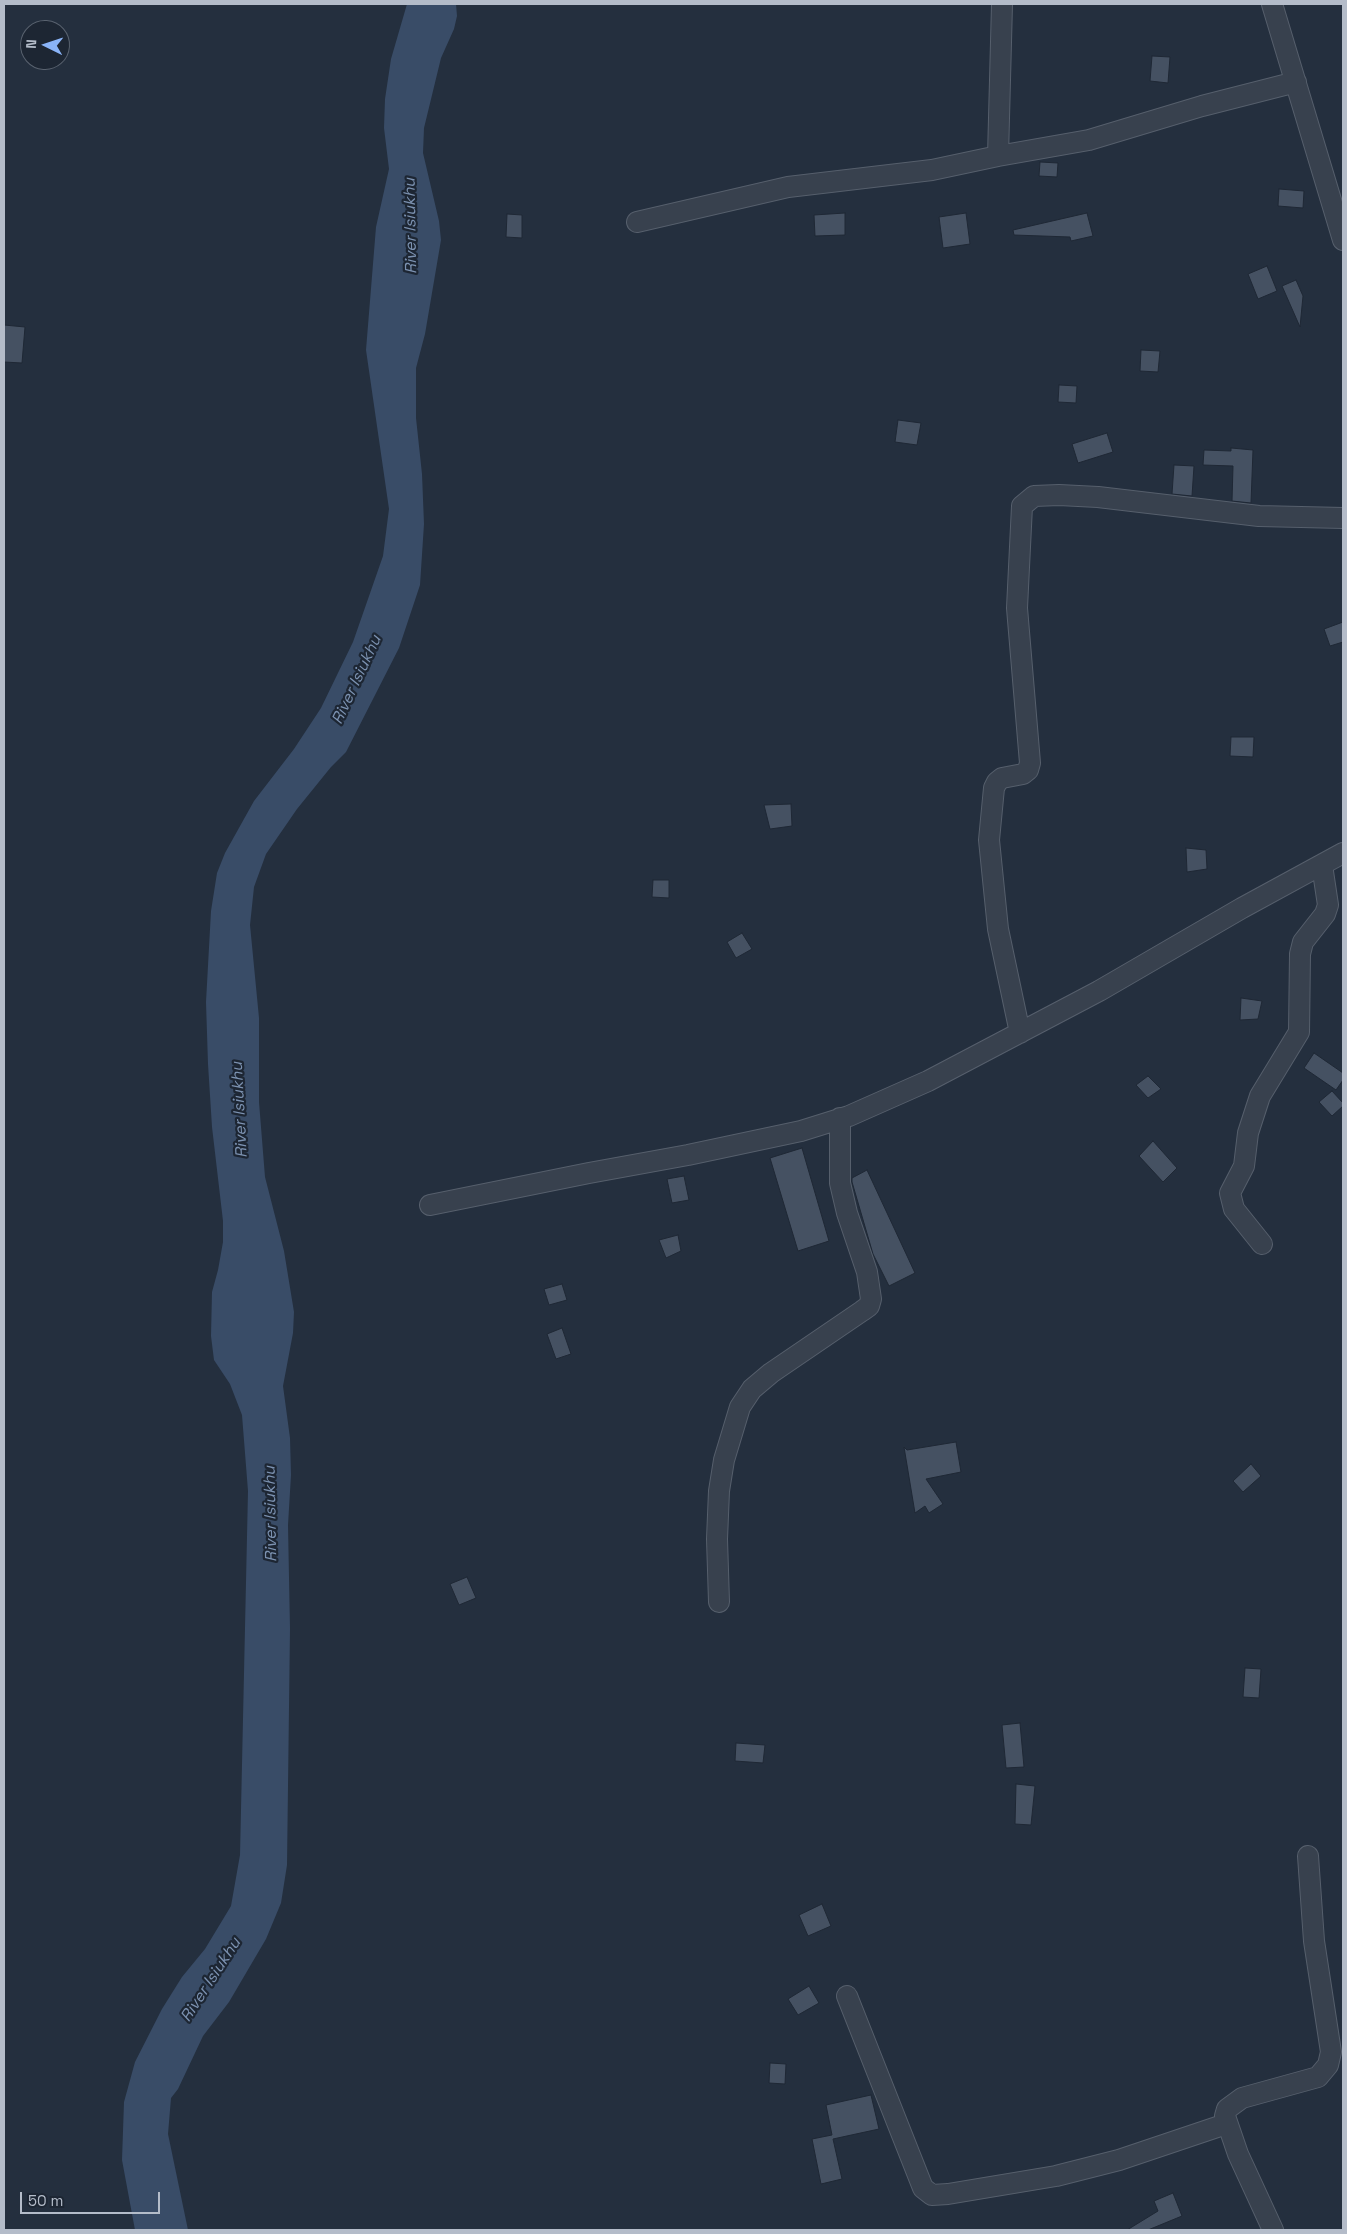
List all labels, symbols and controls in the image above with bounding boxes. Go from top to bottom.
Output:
north arrow [20,20,70,70]
text: N [22,39,40,49]
water label: River Isiukhu [401,178,421,274]
water label: River Isiukhu [328,632,386,728]
water label: River Isiukhu [228,1062,252,1158]
water label: River Isiukhu [261,1466,281,1562]
water label: River Isiukhu [177,1934,245,2026]
scale bar [22,2182,162,2214]
text: 50 m [28,2191,63,2210]

